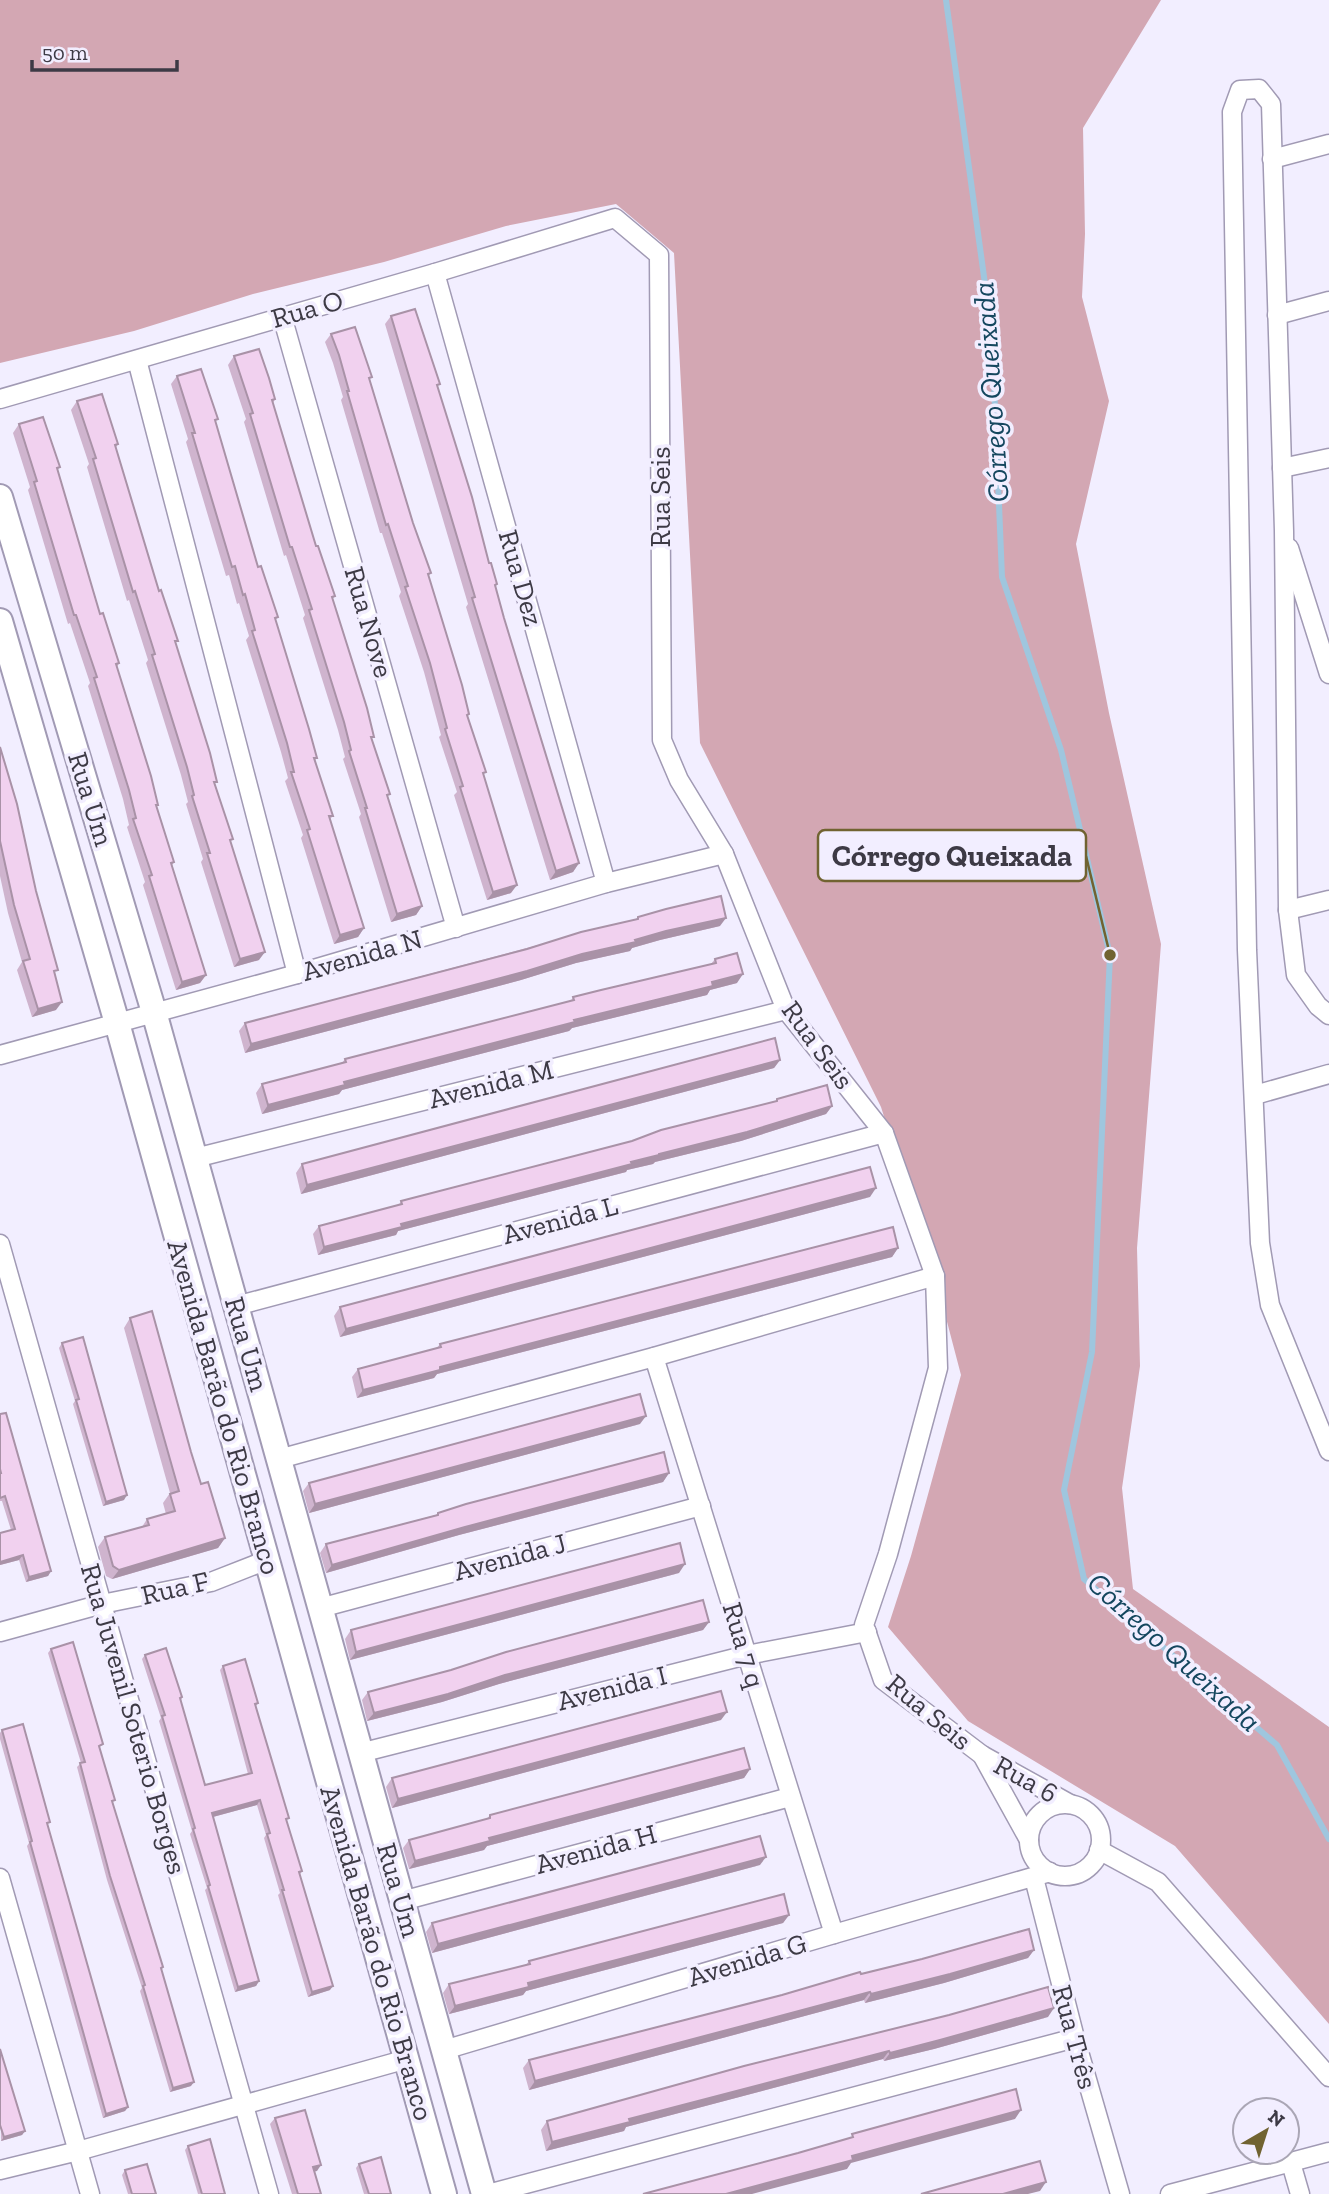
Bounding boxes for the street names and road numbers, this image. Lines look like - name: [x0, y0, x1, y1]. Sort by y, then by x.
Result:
- street label: Rua O: [267, 283, 347, 335]
- street label: Rua Seis: [644, 446, 677, 548]
- street label: Rua Dez: [492, 526, 550, 630]
- street label: Rua Nove: [337, 563, 401, 681]
- street label: Rua Um: [61, 748, 121, 850]
- street label: Avenida N: [298, 922, 426, 988]
- street label: Rua Seis: [775, 994, 861, 1096]
- street label: Avenida M: [425, 1053, 557, 1115]
- street label: Avenida L: [499, 1189, 621, 1251]
- street label: Avenida Barão do Rio Branco: [160, 1236, 288, 1578]
- street label: Rua Um: [218, 1293, 276, 1395]
- street label: Avenida J: [450, 1526, 570, 1588]
- street label: Rua Juvenil Soterio Borges: [74, 1560, 194, 1878]
- street label: Rua F: [138, 1564, 212, 1612]
- street label: Rua 7 q: [715, 1598, 773, 1692]
- street label: Avenida I: [554, 1658, 670, 1718]
- street label: Rua Seis: [880, 1667, 978, 1757]
- street label: Rua 6: [988, 1748, 1064, 1810]
- street label: Avenida Barão do Rio Branco: [313, 1782, 441, 2124]
- street label: Avenida H: [532, 1817, 660, 1881]
- street label: Rua Um: [370, 1839, 428, 1941]
- street label: Avenida G: [684, 1926, 810, 1994]
- street label: Rua Três: [1045, 1981, 1105, 2093]

